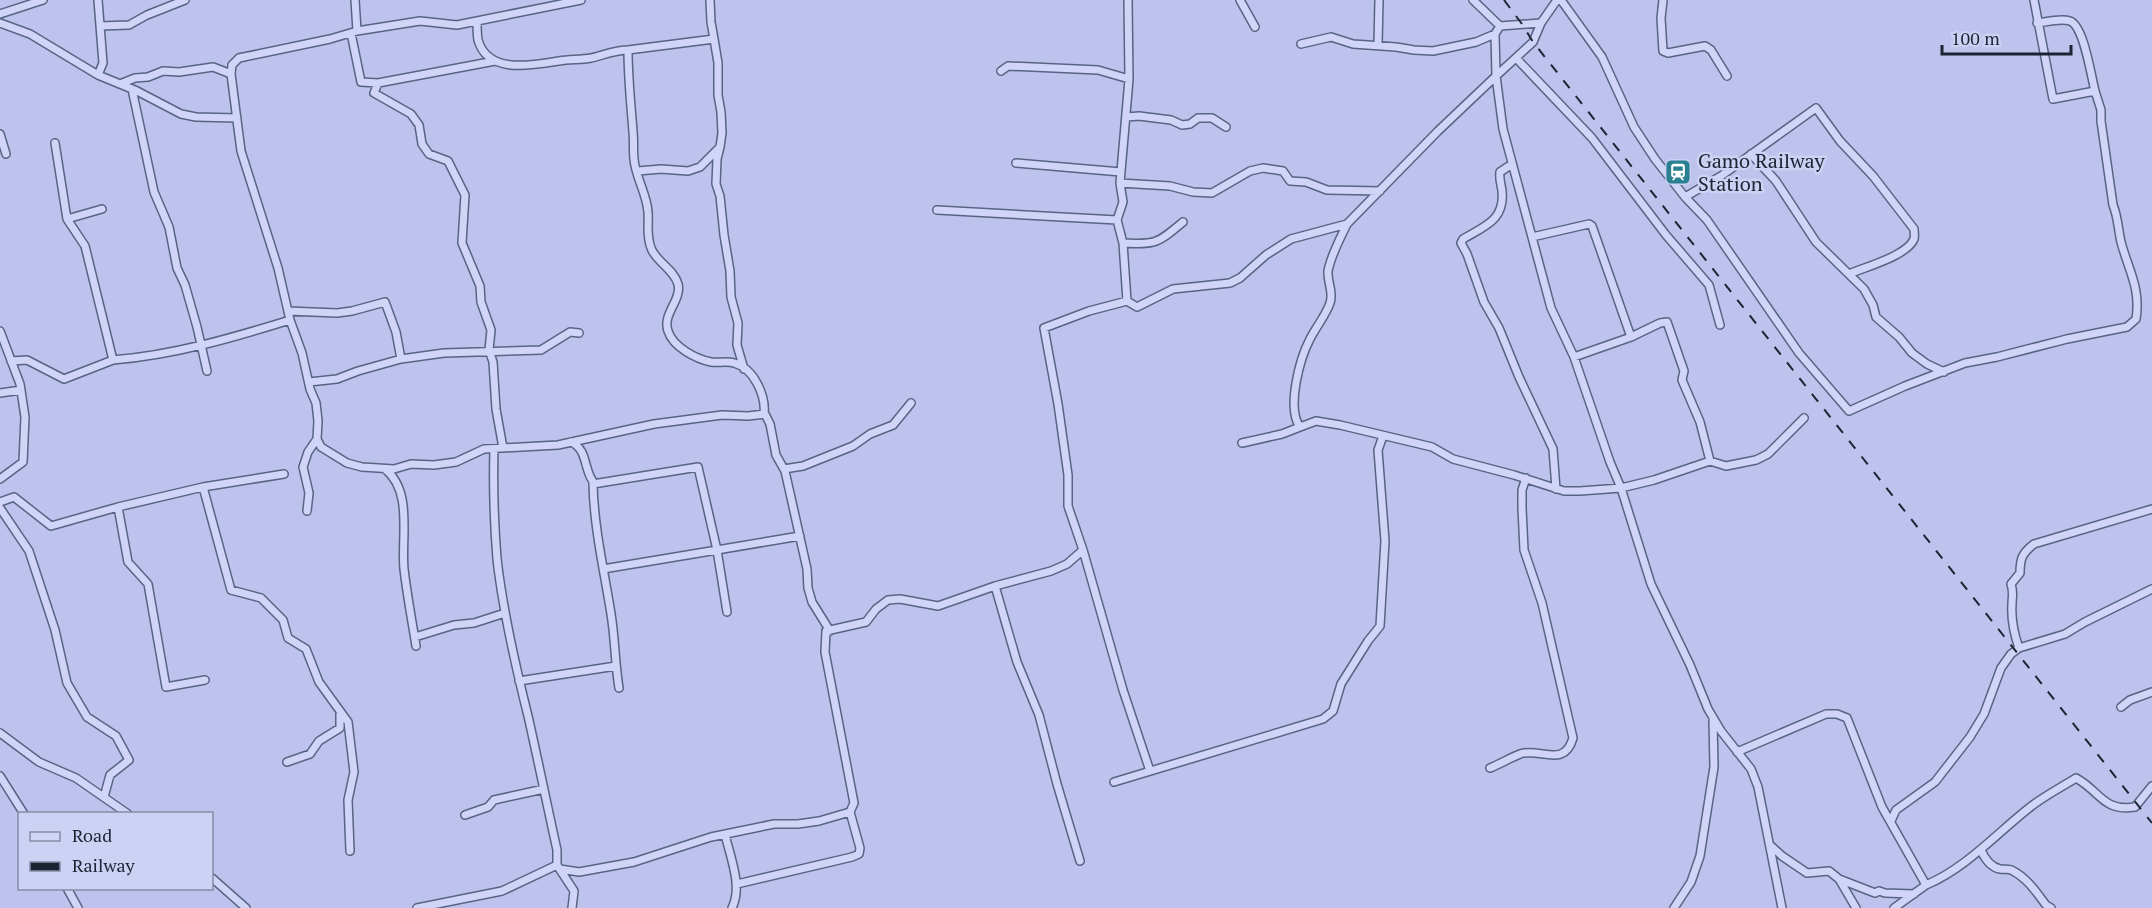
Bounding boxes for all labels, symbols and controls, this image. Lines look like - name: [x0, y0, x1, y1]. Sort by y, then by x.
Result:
- scale bar: [1942, 18, 2071, 56]
- text: 100 m: [1951, 26, 2000, 50]
- place label: Gamo Railway Station: [1698, 147, 1826, 197]
- station icon: Gamo Railway Station: [1663, 157, 1693, 187]
- legend: [18, 812, 213, 890]
- text: Road: [72, 823, 112, 847]
- text: Railway: [72, 853, 136, 877]

